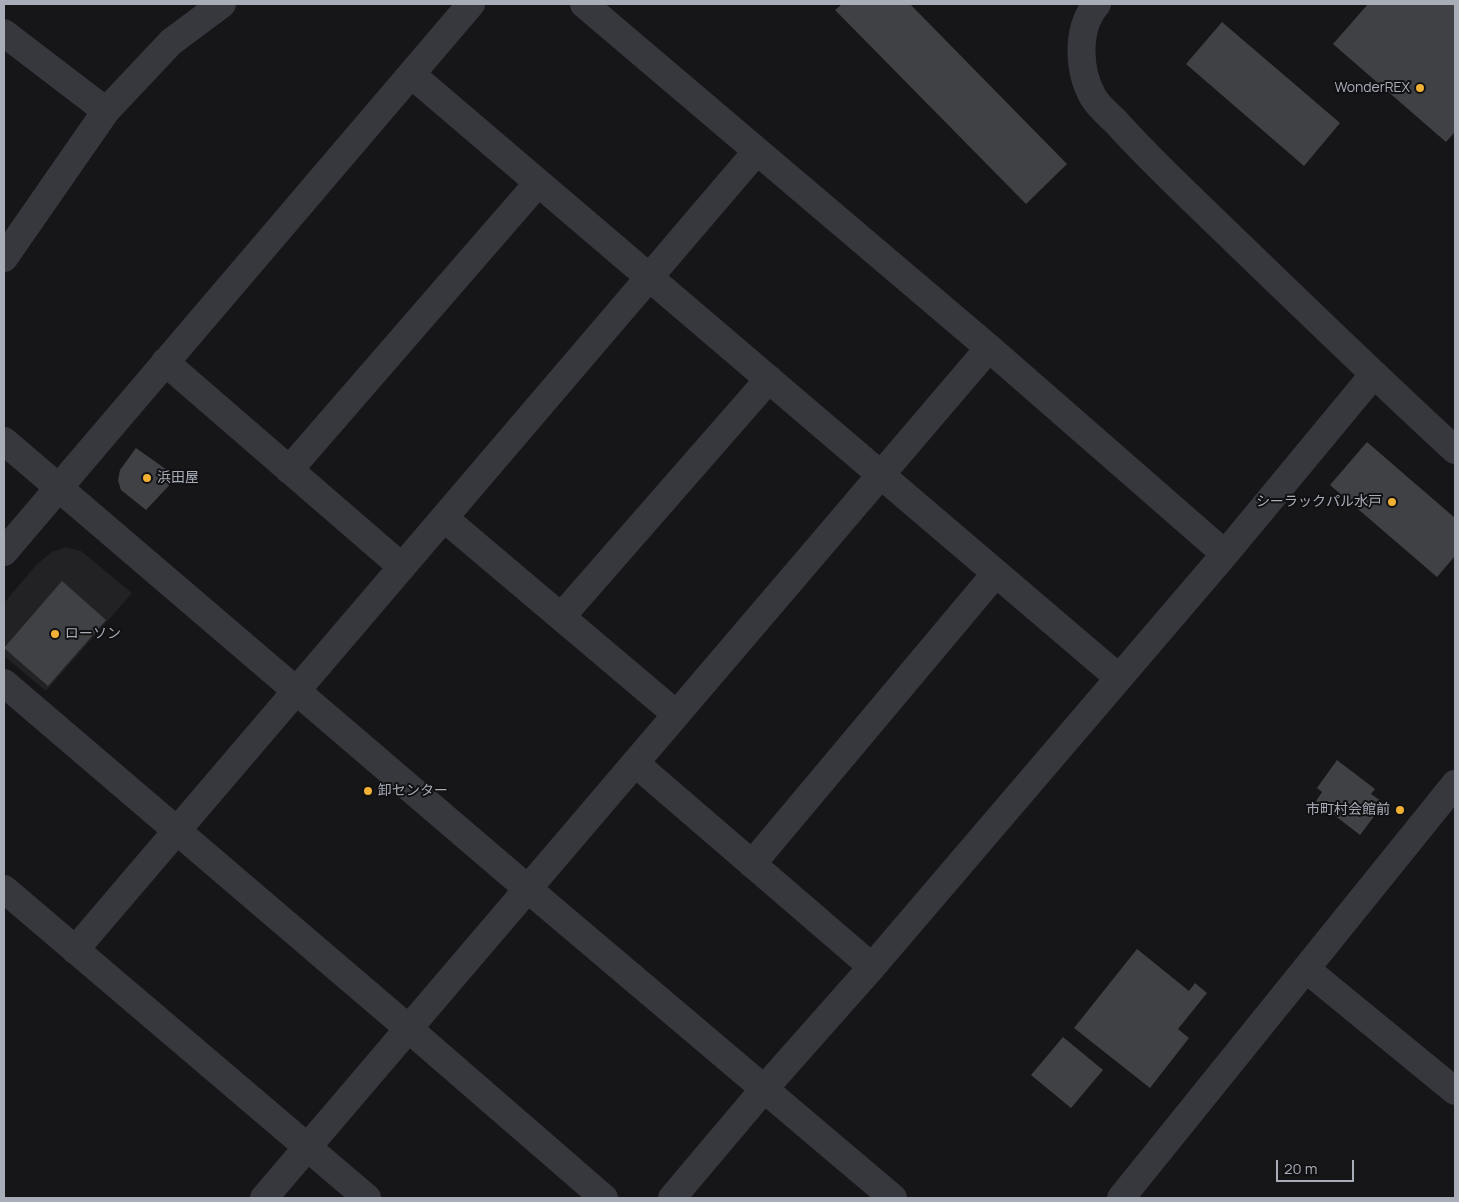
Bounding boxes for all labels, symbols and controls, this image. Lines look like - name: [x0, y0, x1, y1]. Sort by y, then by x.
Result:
- place label: WonderREX: [1334, 80, 1410, 96]
- marker: WonderREX: [1414, 82, 1426, 94]
- place label: 浜田屋: [157, 470, 199, 486]
- marker: 浜田屋: [141, 472, 153, 484]
- place label: シーラックパル水戸: [1256, 494, 1382, 510]
- marker: シーラックパル水戸: [1386, 496, 1398, 508]
- place label: ローソン: [65, 626, 121, 642]
- marker: ローソン: [49, 628, 61, 640]
- place label: 卸センター: [378, 783, 448, 799]
- marker: 卸センター: [362, 785, 374, 797]
- place label: 市町村会館前: [1306, 802, 1390, 818]
- marker: 市町村会館前: [1394, 804, 1406, 816]
- scale bar: [1279, 1150, 1356, 1182]
- text: 20 m: [1284, 1158, 1317, 1179]

